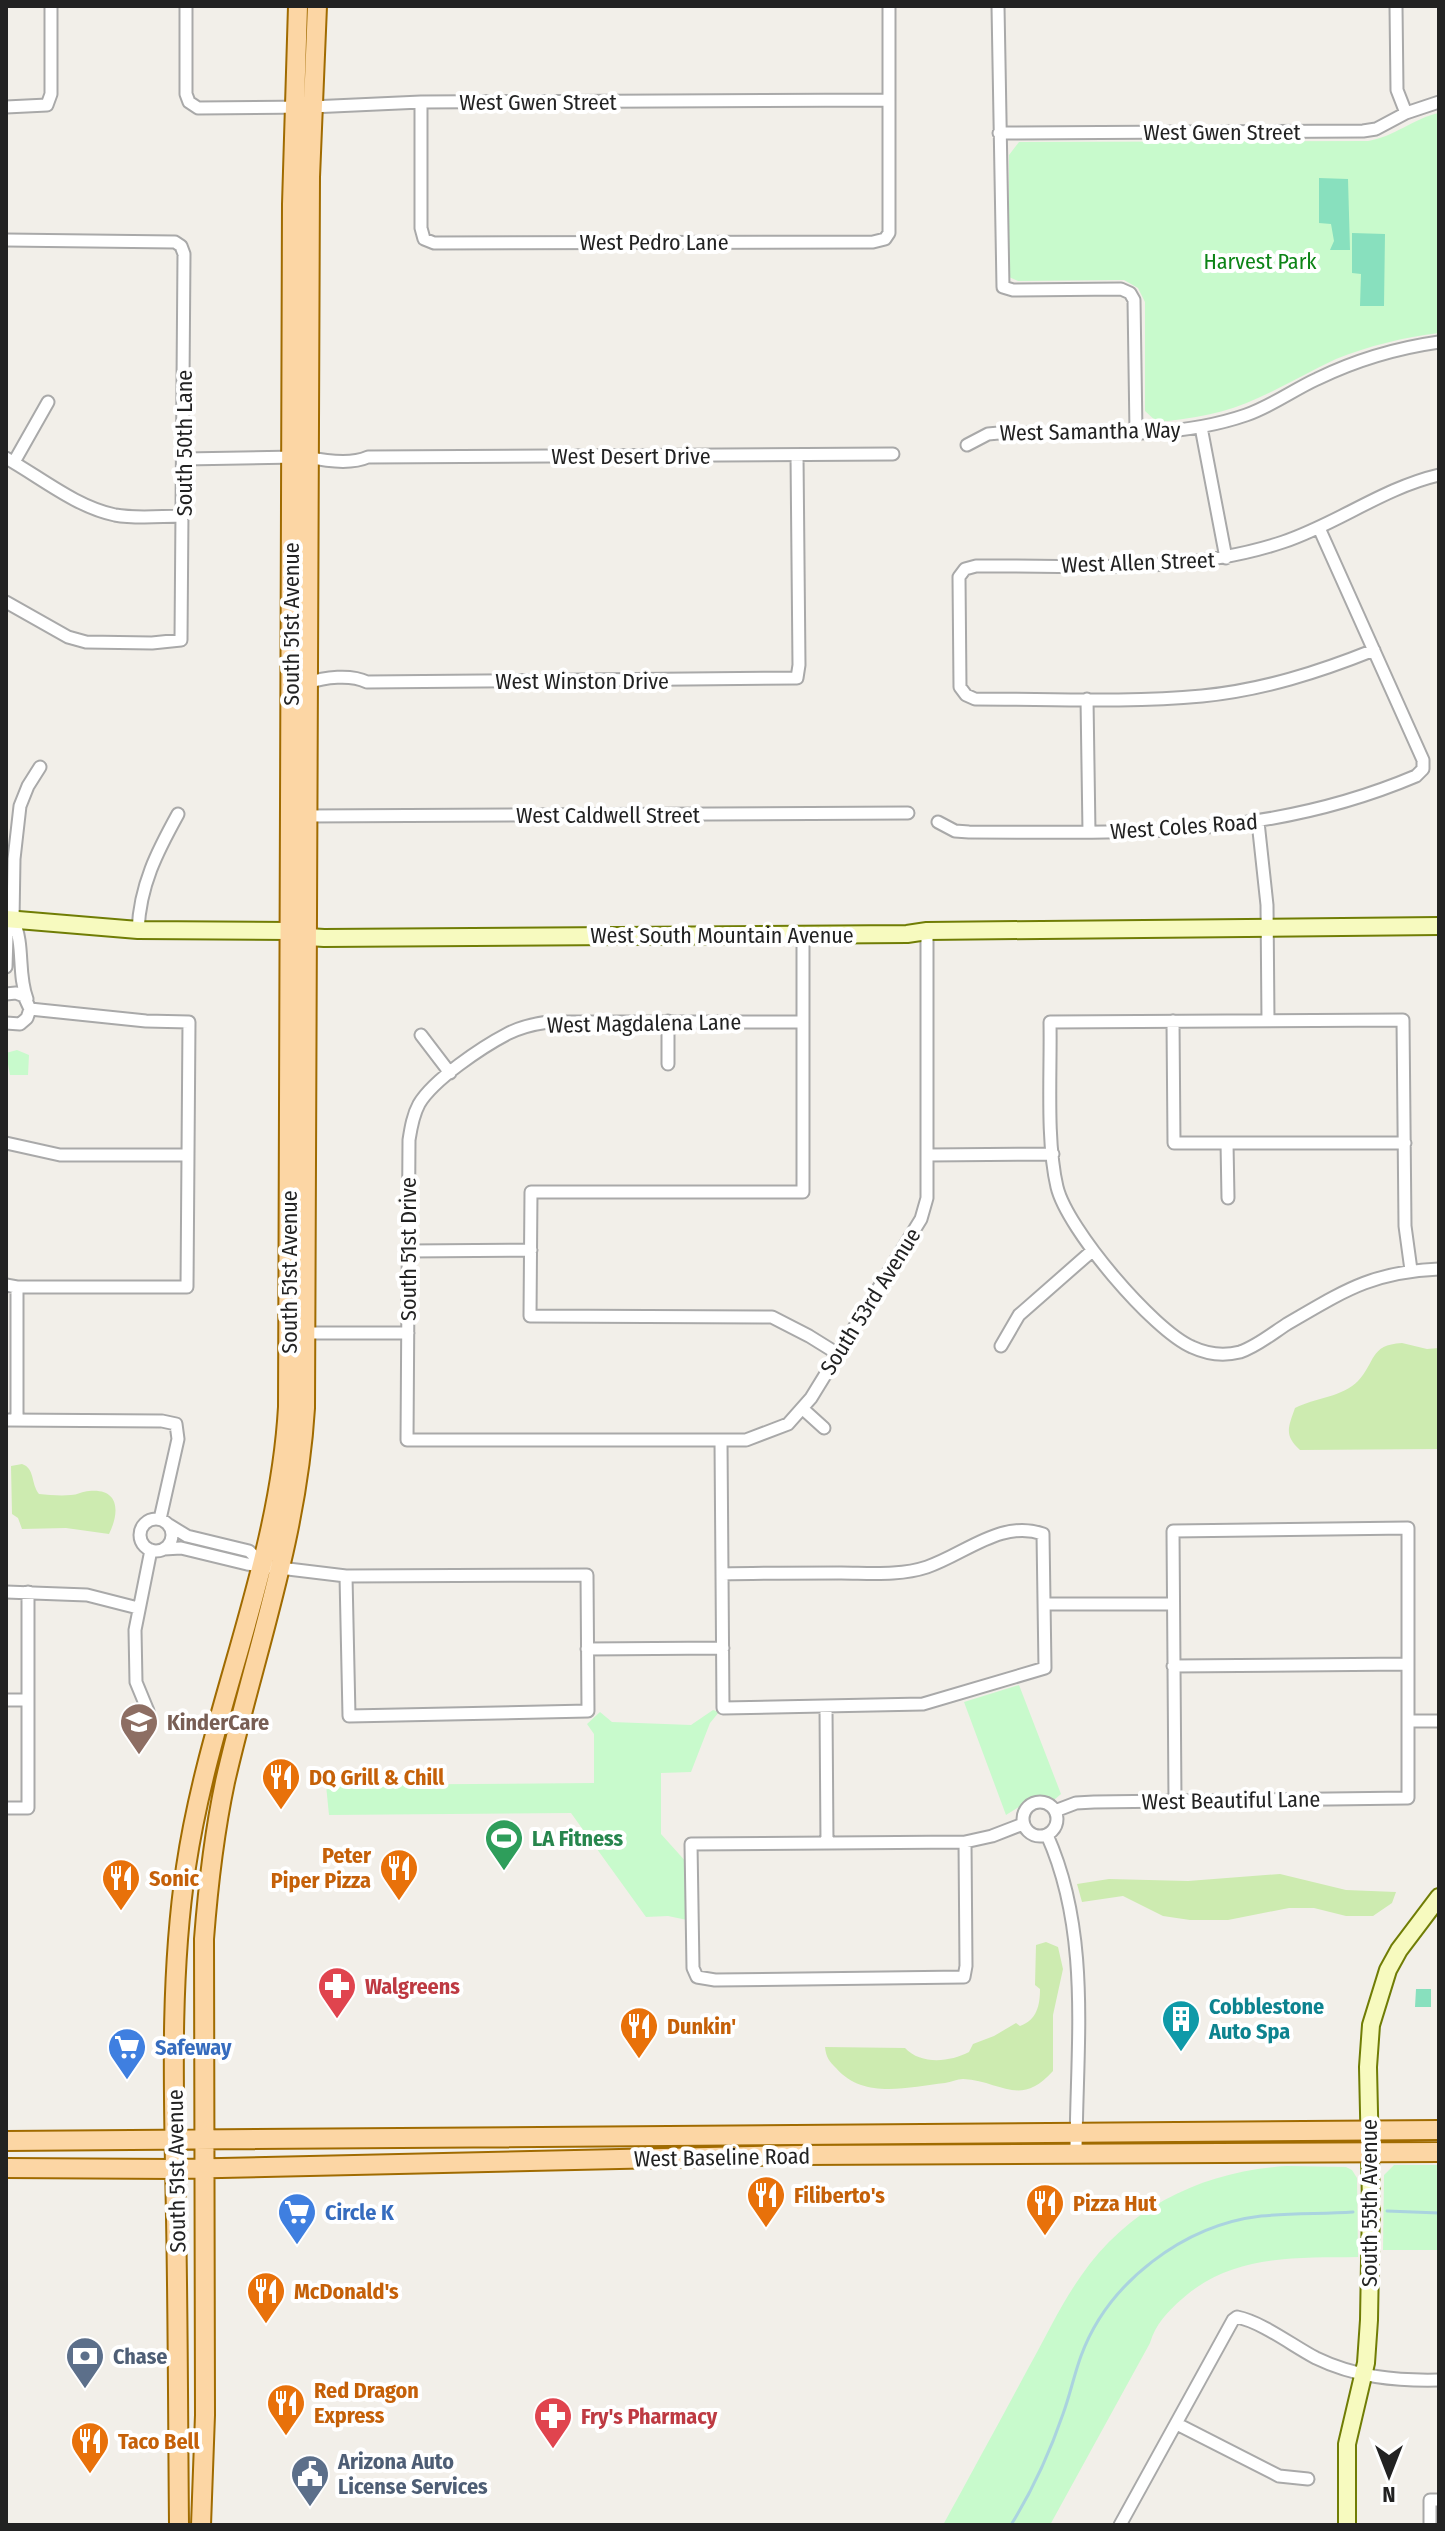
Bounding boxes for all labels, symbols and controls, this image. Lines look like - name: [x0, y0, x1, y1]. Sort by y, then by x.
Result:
- street label: West Gwen Street: [459, 89, 618, 116]
- street label: West Gwen Street: [1143, 119, 1302, 146]
- street label: West Pedro Lane: [579, 229, 729, 256]
- park label: Harvest Park: [1203, 248, 1317, 275]
- street label: South 50th Lane: [171, 370, 198, 516]
- street label: West Samantha Way: [999, 416, 1181, 447]
- street label: West Desert Drive: [551, 443, 711, 470]
- street label: South 51st Avenue: [278, 542, 305, 706]
- street label: West Allen Street: [1061, 546, 1216, 579]
- street label: West Winston Drive: [495, 668, 669, 695]
- street label: West Caldwell Street: [516, 802, 701, 829]
- street label: West Coles Road: [1109, 808, 1259, 845]
- street label: West South Mountain Avenue: [590, 922, 854, 949]
- street label: West Magdalena Lane: [547, 1008, 741, 1039]
- street label: South 51st Drive: [395, 1177, 422, 1321]
- street label: South 51st Avenue: [276, 1190, 303, 1354]
- street label: South 53rd Avenue: [814, 1223, 926, 1380]
- school or university icon: KinderCare: [118, 1701, 160, 1756]
- place label: KinderCare: [167, 1709, 269, 1736]
- restaurant icon: DQ Grill & Chill: [260, 1756, 302, 1811]
- place label: DQ Grill & Chill: [309, 1764, 445, 1791]
- street label: West Beautiful Lane: [1141, 1785, 1321, 1816]
- sports icon: LA Fitness: [483, 1817, 525, 1872]
- place label: LA Fitness: [532, 1825, 624, 1852]
- place label: Peter Piper Pizza: [271, 1842, 372, 1894]
- restaurant icon: Peter Piper Pizza: [378, 1847, 420, 1902]
- restaurant icon: Sonic: [100, 1857, 142, 1912]
- place label: Sonic: [149, 1865, 199, 1892]
- pharmacy icon: Walgreens: [316, 1965, 358, 2020]
- place label: Walgreens: [365, 1973, 460, 2000]
- place label: Cobblestone Auto Spa: [1208, 1993, 1324, 2045]
- building icon: Cobblestone Auto Spa: [1160, 1998, 1202, 2053]
- restaurant icon: Dunkin': [618, 2005, 660, 2060]
- place label: Dunkin': [667, 2013, 736, 2040]
- supermarket icon: Safeway: [106, 2026, 148, 2081]
- place label: Safeway: [155, 2034, 232, 2061]
- street label: South 51st Avenue: [162, 2089, 191, 2253]
- street label: South 55th Avenue: [1356, 2119, 1383, 2287]
- street label: West Baseline Road: [634, 2142, 810, 2173]
- restaurant icon: Filiberto's: [745, 2174, 787, 2229]
- place label: Filiberto's: [794, 2182, 885, 2209]
- restaurant icon: Pizza Hut: [1024, 2182, 1066, 2237]
- place label: Pizza Hut: [1073, 2190, 1157, 2217]
- supermarket icon: Circle K: [276, 2191, 318, 2246]
- place label: Circle K: [325, 2199, 395, 2226]
- restaurant icon: McDonald's: [245, 2270, 287, 2325]
- place label: McDonald's: [294, 2278, 399, 2305]
- bank icon: Chase: [64, 2335, 106, 2390]
- place label: Chase: [113, 2343, 167, 2370]
- place label: Red Dragon Express: [314, 2377, 419, 2429]
- restaurant icon: Red Dragon Express: [265, 2382, 307, 2437]
- pharmacy icon: Fry's Pharmacy: [532, 2395, 574, 2450]
- place label: Fry's Pharmacy: [581, 2403, 718, 2430]
- restaurant icon: Taco Bell: [69, 2420, 111, 2475]
- place label: Taco Bell: [118, 2428, 201, 2455]
- north arrow: [1349, 2435, 1429, 2515]
- place label: Arizona Auto License Services: [337, 2448, 488, 2500]
- public building icon: Arizona Auto License Services: [289, 2453, 331, 2508]
- text: N: [1382, 2481, 1396, 2508]

